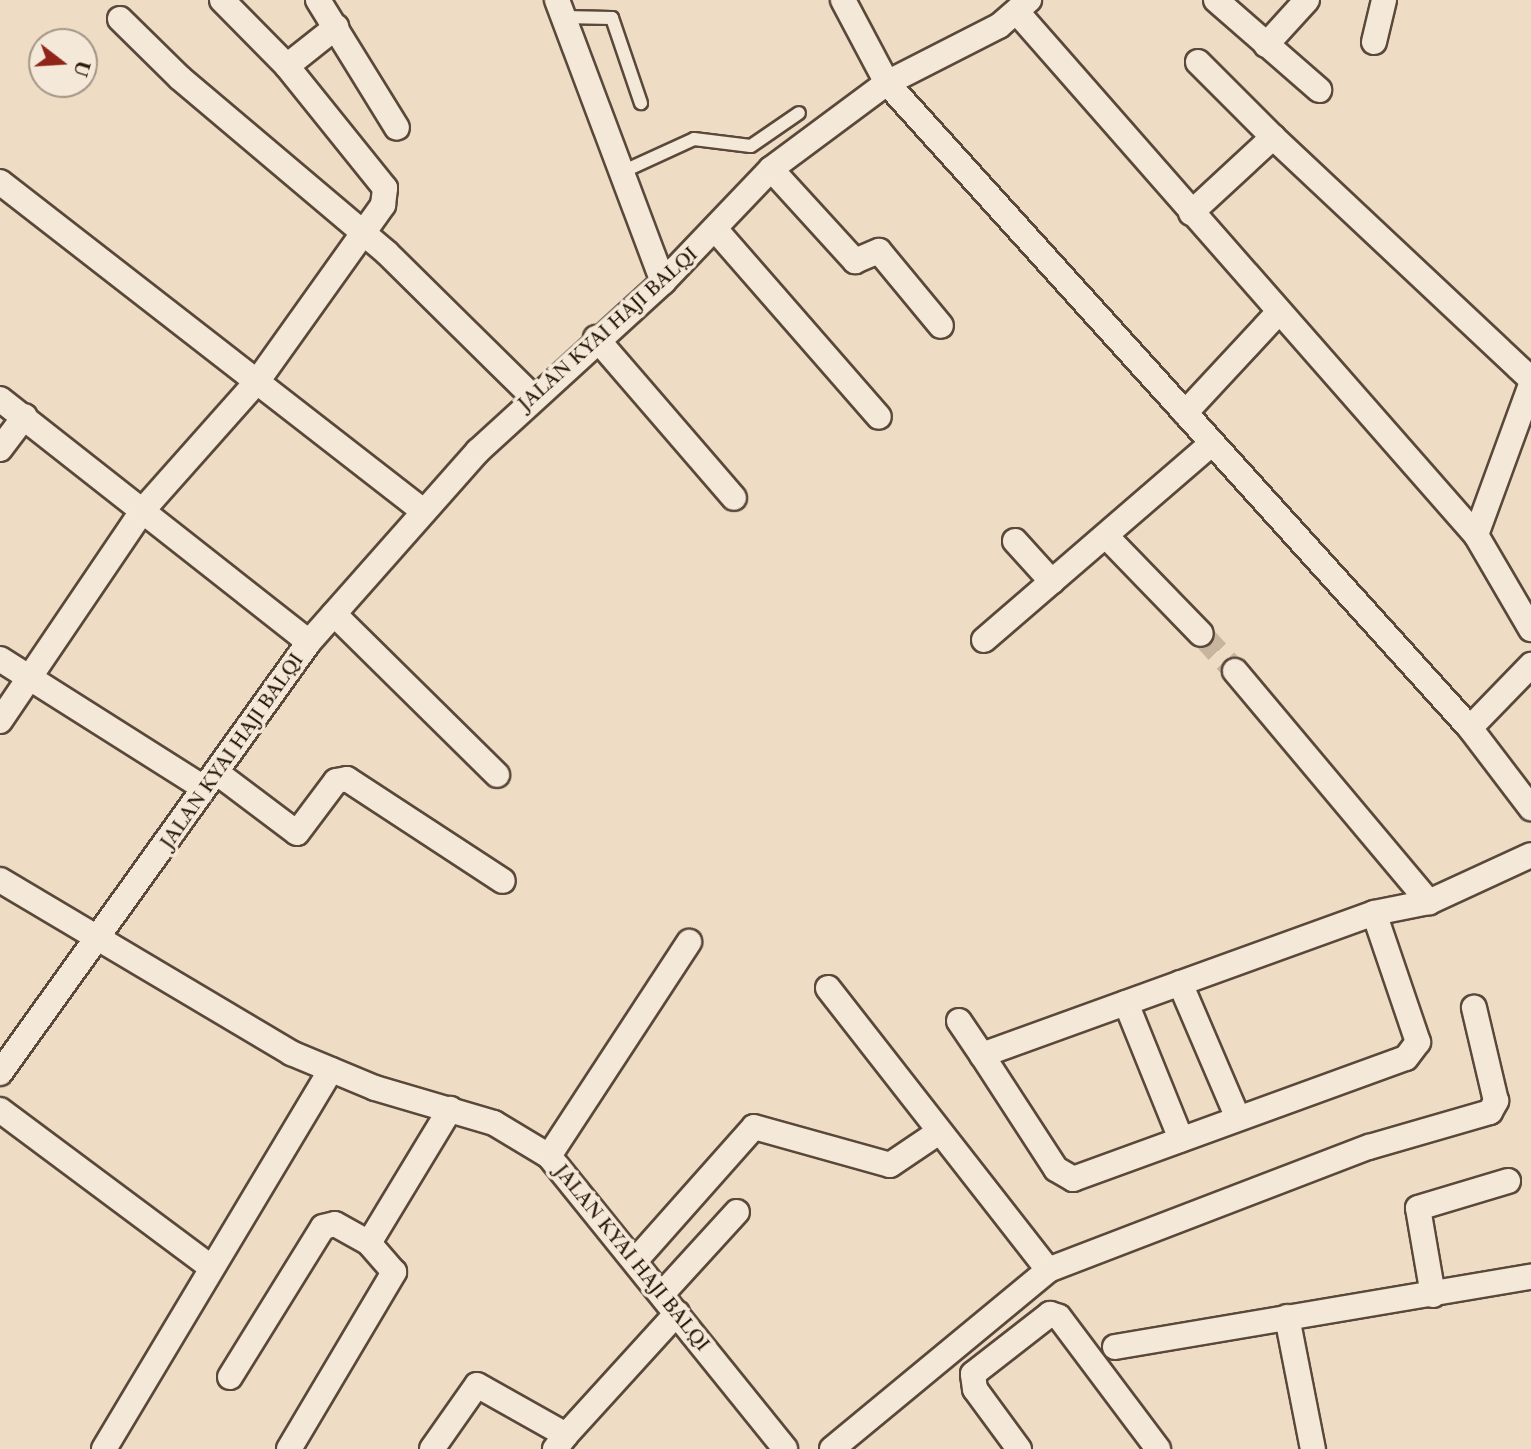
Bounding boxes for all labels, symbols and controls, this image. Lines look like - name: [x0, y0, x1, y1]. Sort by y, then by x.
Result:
- north arrow: [28, 28, 98, 98]
- text: U: [68, 58, 95, 79]
- street label: JALAN KYAI HAJI BALQI: [514, 243, 702, 415]
- street label: JALAN KYAI HAJI BALQI: [156, 649, 308, 853]
- street label: JALAN KYAI HAJI BALQI: [550, 1160, 714, 1356]

